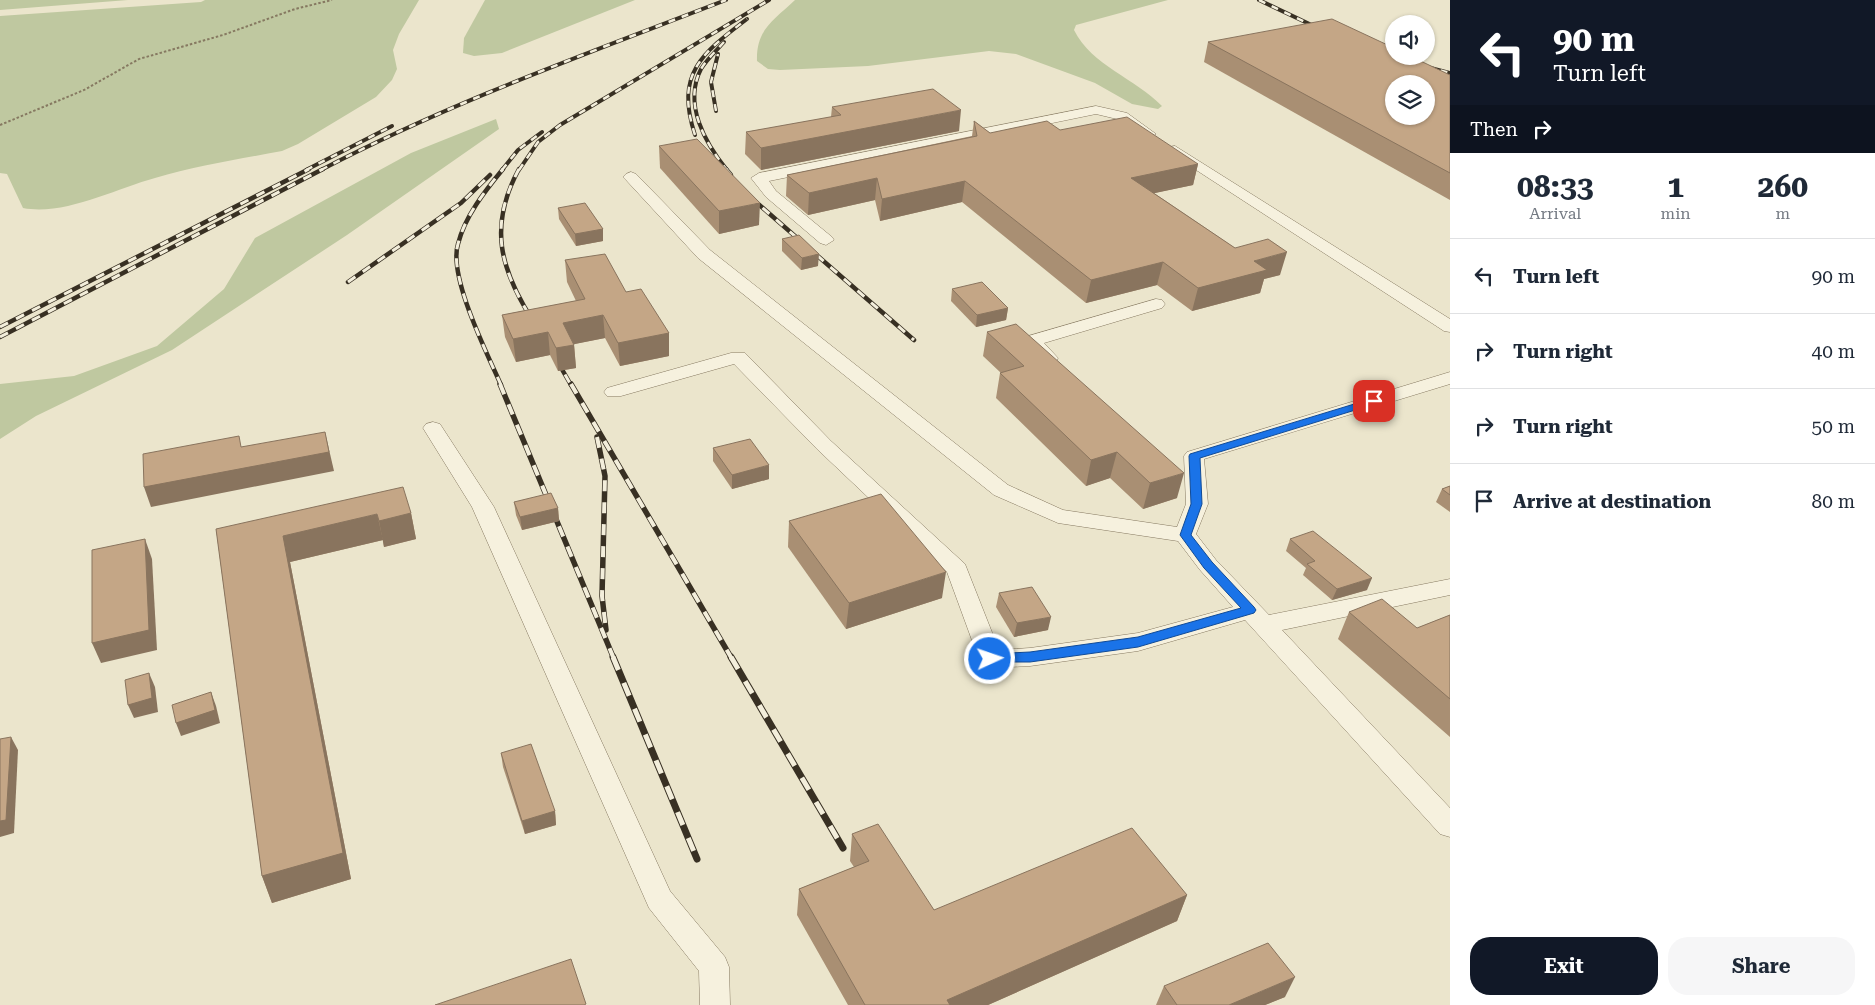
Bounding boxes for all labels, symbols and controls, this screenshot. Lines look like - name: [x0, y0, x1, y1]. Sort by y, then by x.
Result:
- map controls: [1385, 15, 1435, 125]
- button: sound: [1385, 15, 1435, 65]
- text: 90 m: [1553, 19, 1635, 60]
- icon: left: [1470, 20, 1535, 85]
- text: Turn left: [1553, 61, 1646, 86]
- button: layers: [1385, 75, 1435, 125]
- icon: right: [1528, 115, 1556, 143]
- text: Then: [1470, 118, 1518, 141]
- text: 08:33: [1517, 169, 1594, 204]
- text: 1: [1667, 169, 1684, 204]
- text: 260: [1758, 169, 1808, 204]
- text: Arrival: [1529, 204, 1581, 223]
- text: min: [1661, 204, 1691, 223]
- text: m: [1775, 204, 1790, 223]
- icon: left: [1470, 262, 1498, 290]
- text: Turn left: [1513, 265, 1599, 288]
- text: 90 m: [1812, 265, 1855, 288]
- icon: right: [1470, 337, 1498, 365]
- text: Turn right: [1513, 340, 1613, 363]
- text: 40 m: [1812, 340, 1855, 363]
- pin: [1353, 380, 1395, 422]
- icon: arrive: [1360, 387, 1388, 415]
- icon: right: [1470, 412, 1498, 440]
- text: Turn right: [1513, 415, 1613, 438]
- text: 50 m: [1812, 415, 1855, 438]
- icon: arrive: [1470, 487, 1498, 515]
- text: Arrive at destination: [1513, 490, 1711, 513]
- text: 80 m: [1812, 490, 1855, 513]
- position arrow: [963, 632, 1015, 684]
- button: Exit: [1470, 937, 1658, 995]
- button: Share: [1668, 937, 1855, 995]

